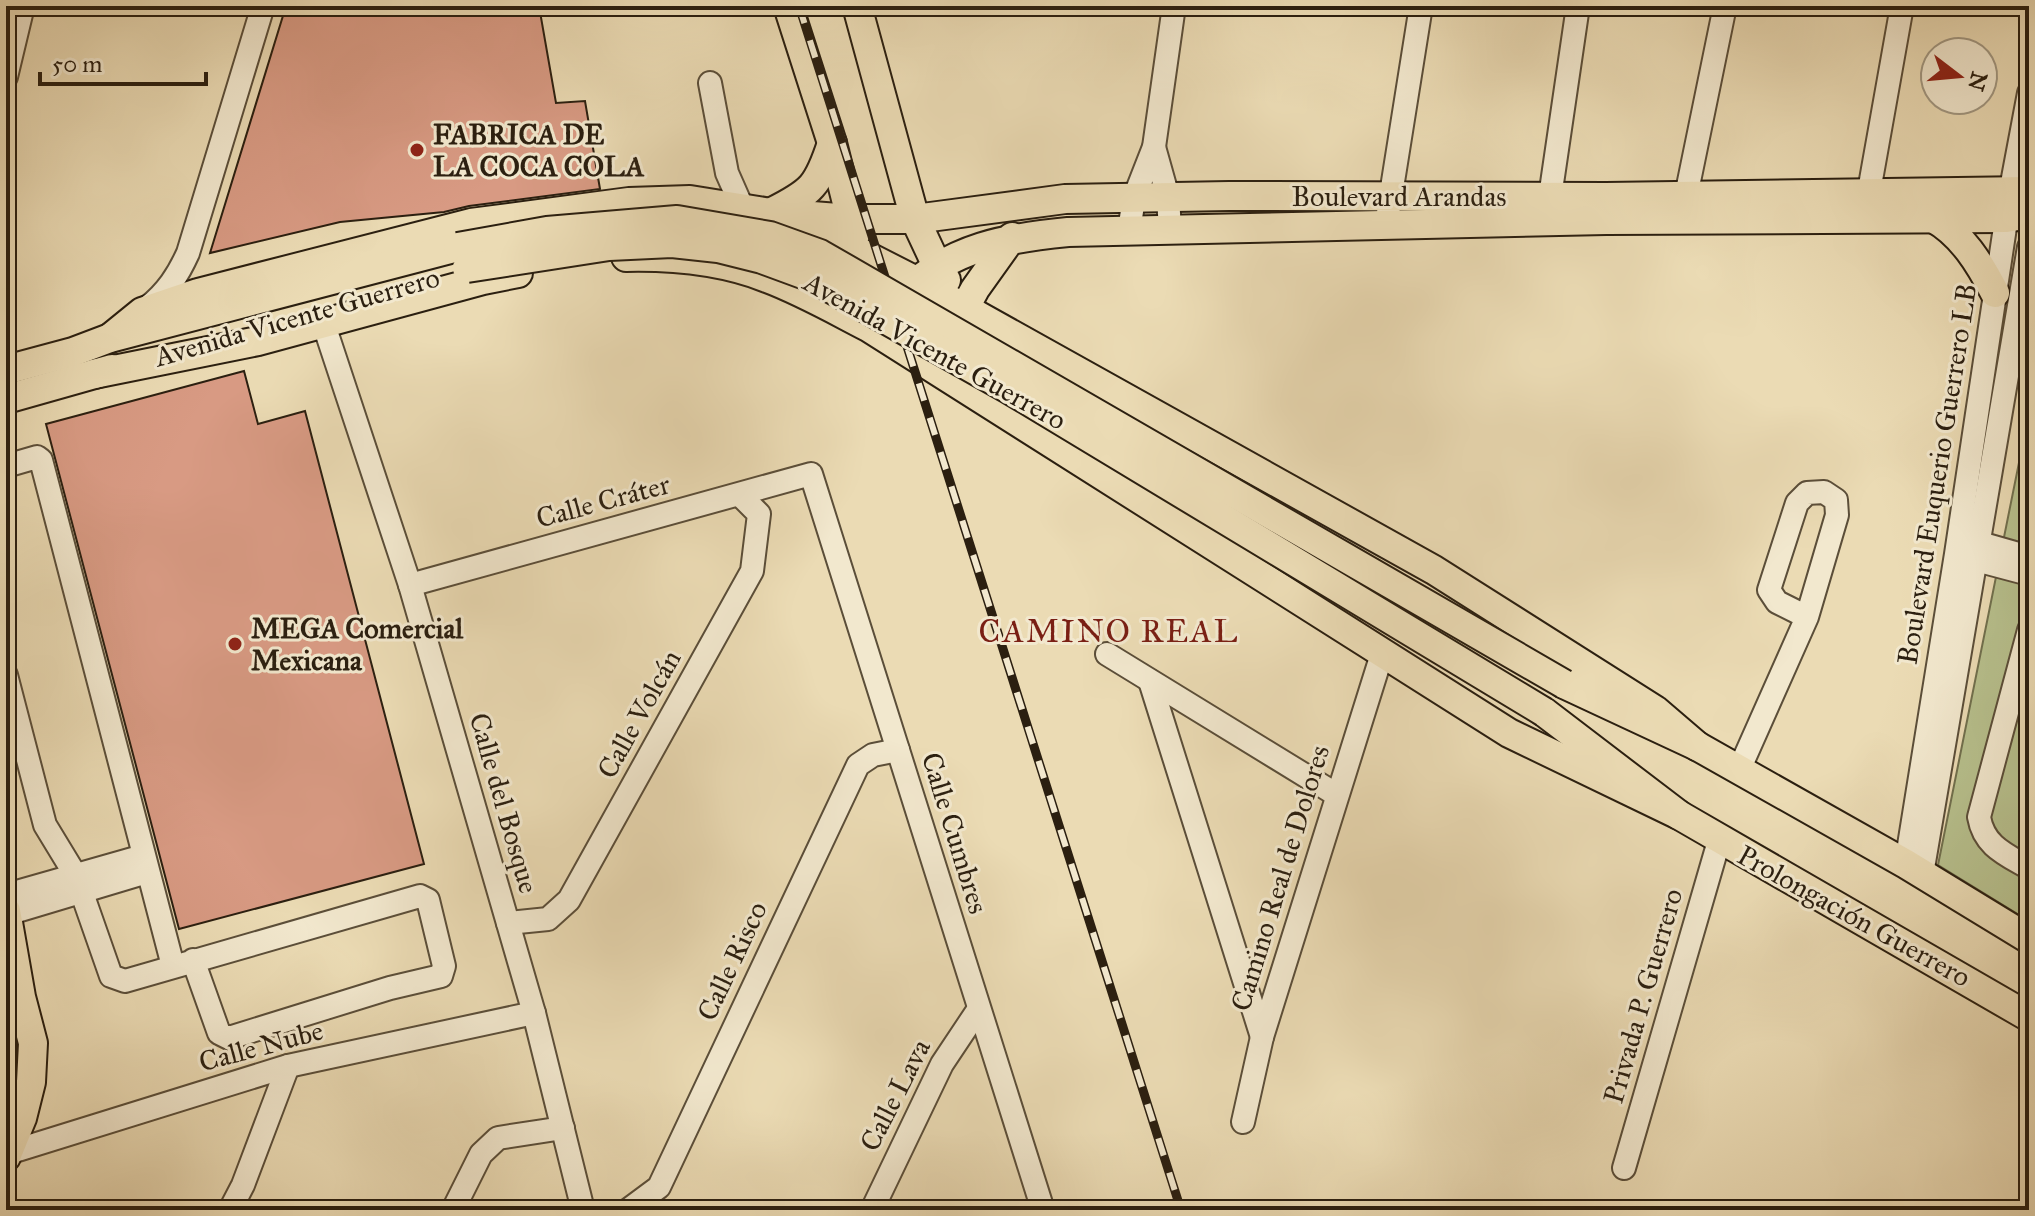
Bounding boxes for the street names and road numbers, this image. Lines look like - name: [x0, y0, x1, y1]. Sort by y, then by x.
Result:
- street label: Boulevard Arandas: [1292, 179, 1506, 214]
- street label: Avenida Vicente Guerrero: [150, 260, 443, 375]
- street label: Avenida Vicente Guerrero: [797, 264, 1072, 438]
- street label: Boulevard Euquerio Guerrero LB: [1890, 281, 1984, 667]
- street label: Calle Cráter: [532, 466, 674, 536]
- street label: Calle Volcán: [589, 644, 689, 784]
- street label: Calle del Bosque: [462, 709, 546, 897]
- street label: Camino Real de Dolores: [1223, 741, 1337, 1015]
- street label: Calle Cumbres: [914, 748, 996, 918]
- street label: Prolongación Guerrero: [1731, 837, 1977, 995]
- street label: Privada P. Guerrero: [1596, 885, 1690, 1107]
- street label: Calle Risco: [689, 896, 775, 1026]
- street label: Calle Nube: [195, 1013, 327, 1079]
- street label: Calle Lava: [852, 1033, 938, 1157]

